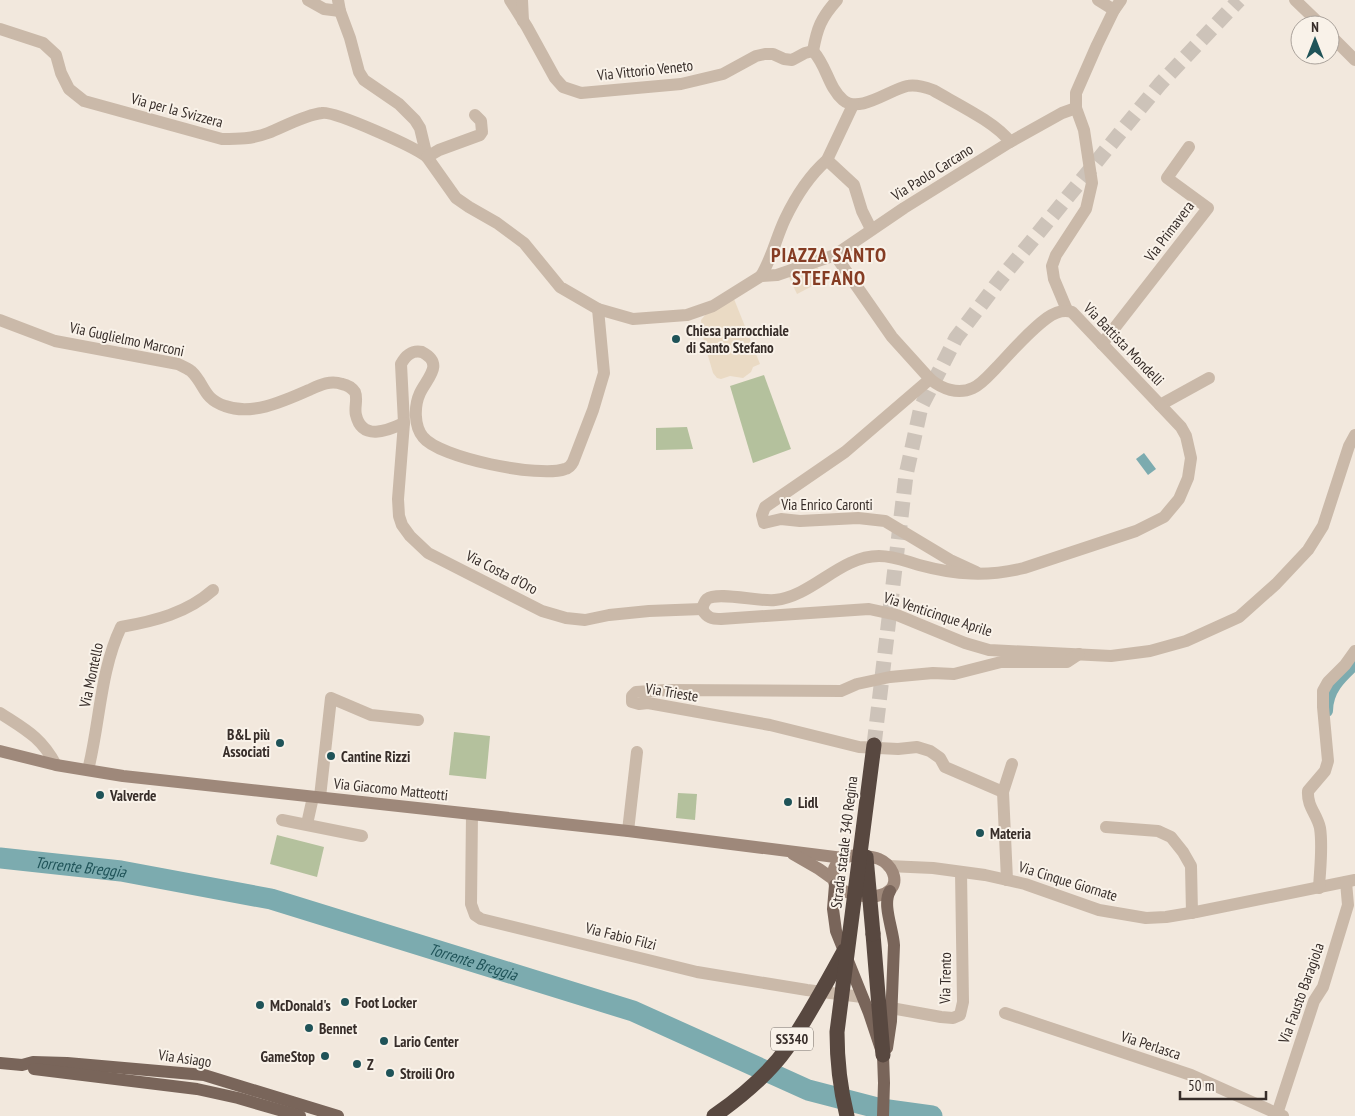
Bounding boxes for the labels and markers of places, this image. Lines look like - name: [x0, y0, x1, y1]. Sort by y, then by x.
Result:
- place label: Chiesa parrocchiale di Santo Stefano: [686, 321, 789, 357]
- marker: Chiesa parrocchiale di Santo Stefano: [670, 333, 682, 345]
- place label: B&L più Associati: [222, 725, 270, 761]
- marker: B&L più Associati: [274, 737, 286, 749]
- place label: Cantine Rizzi: [341, 747, 410, 766]
- marker: Cantine Rizzi: [325, 750, 337, 762]
- place label: Valverde: [109, 786, 156, 805]
- marker: Valverde: [94, 789, 106, 801]
- place label: Lidl: [798, 793, 818, 812]
- marker: Lidl: [782, 796, 794, 808]
- place label: Materia: [990, 824, 1031, 843]
- marker: Materia: [974, 827, 986, 839]
- place label: Foot Locker: [355, 993, 417, 1012]
- place label: McDonald's: [270, 996, 331, 1015]
- marker: Foot Locker: [339, 996, 351, 1008]
- marker: McDonald's: [254, 999, 266, 1011]
- place label: Bennet: [319, 1019, 358, 1038]
- marker: Bennet: [303, 1022, 315, 1034]
- place label: Lario Center: [394, 1032, 459, 1051]
- marker: Lario Center: [378, 1035, 390, 1047]
- place label: GameStop: [261, 1047, 315, 1066]
- marker: GameStop: [319, 1050, 331, 1062]
- place label: Z: [367, 1055, 374, 1074]
- marker: Z: [351, 1058, 363, 1070]
- place label: Stroili Oro: [400, 1064, 455, 1083]
- marker: Stroili Oro: [384, 1067, 396, 1079]

